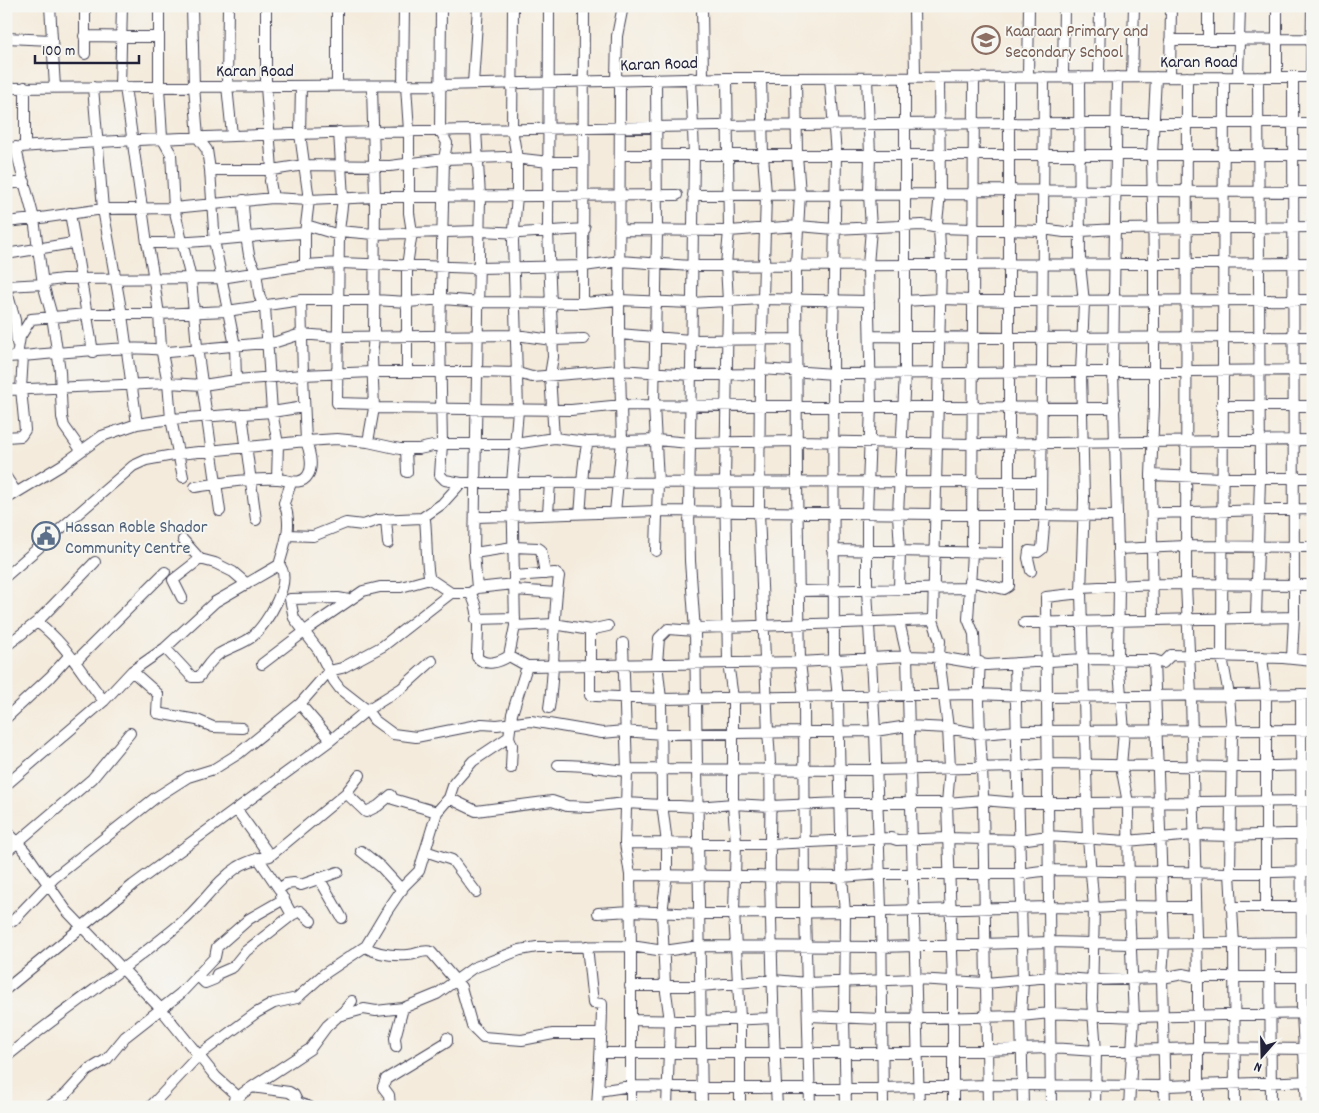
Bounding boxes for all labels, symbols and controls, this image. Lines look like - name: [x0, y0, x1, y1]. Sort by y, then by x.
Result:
- place label: Kaaraan Primary and Secondary School: [1005, 20, 1148, 66]
- school or university icon: Kaaraan Primary and Secondary School: [971, 25, 1001, 55]
- scale bar: [35, 32, 139, 64]
- text: 100 m: [42, 41, 75, 63]
- street label: Karan Road: [1160, 51, 1238, 76]
- street label: Karan Road: [620, 52, 698, 79]
- street label: Karan Road: [216, 60, 294, 85]
- place label: Hassan Roble Shador Community Centre: [65, 516, 208, 562]
- public building icon: Hassan Roble Shador Community Centre: [31, 521, 61, 551]
- north arrow: [1236, 1030, 1286, 1080]
- text: N: [1251, 1056, 1265, 1077]

